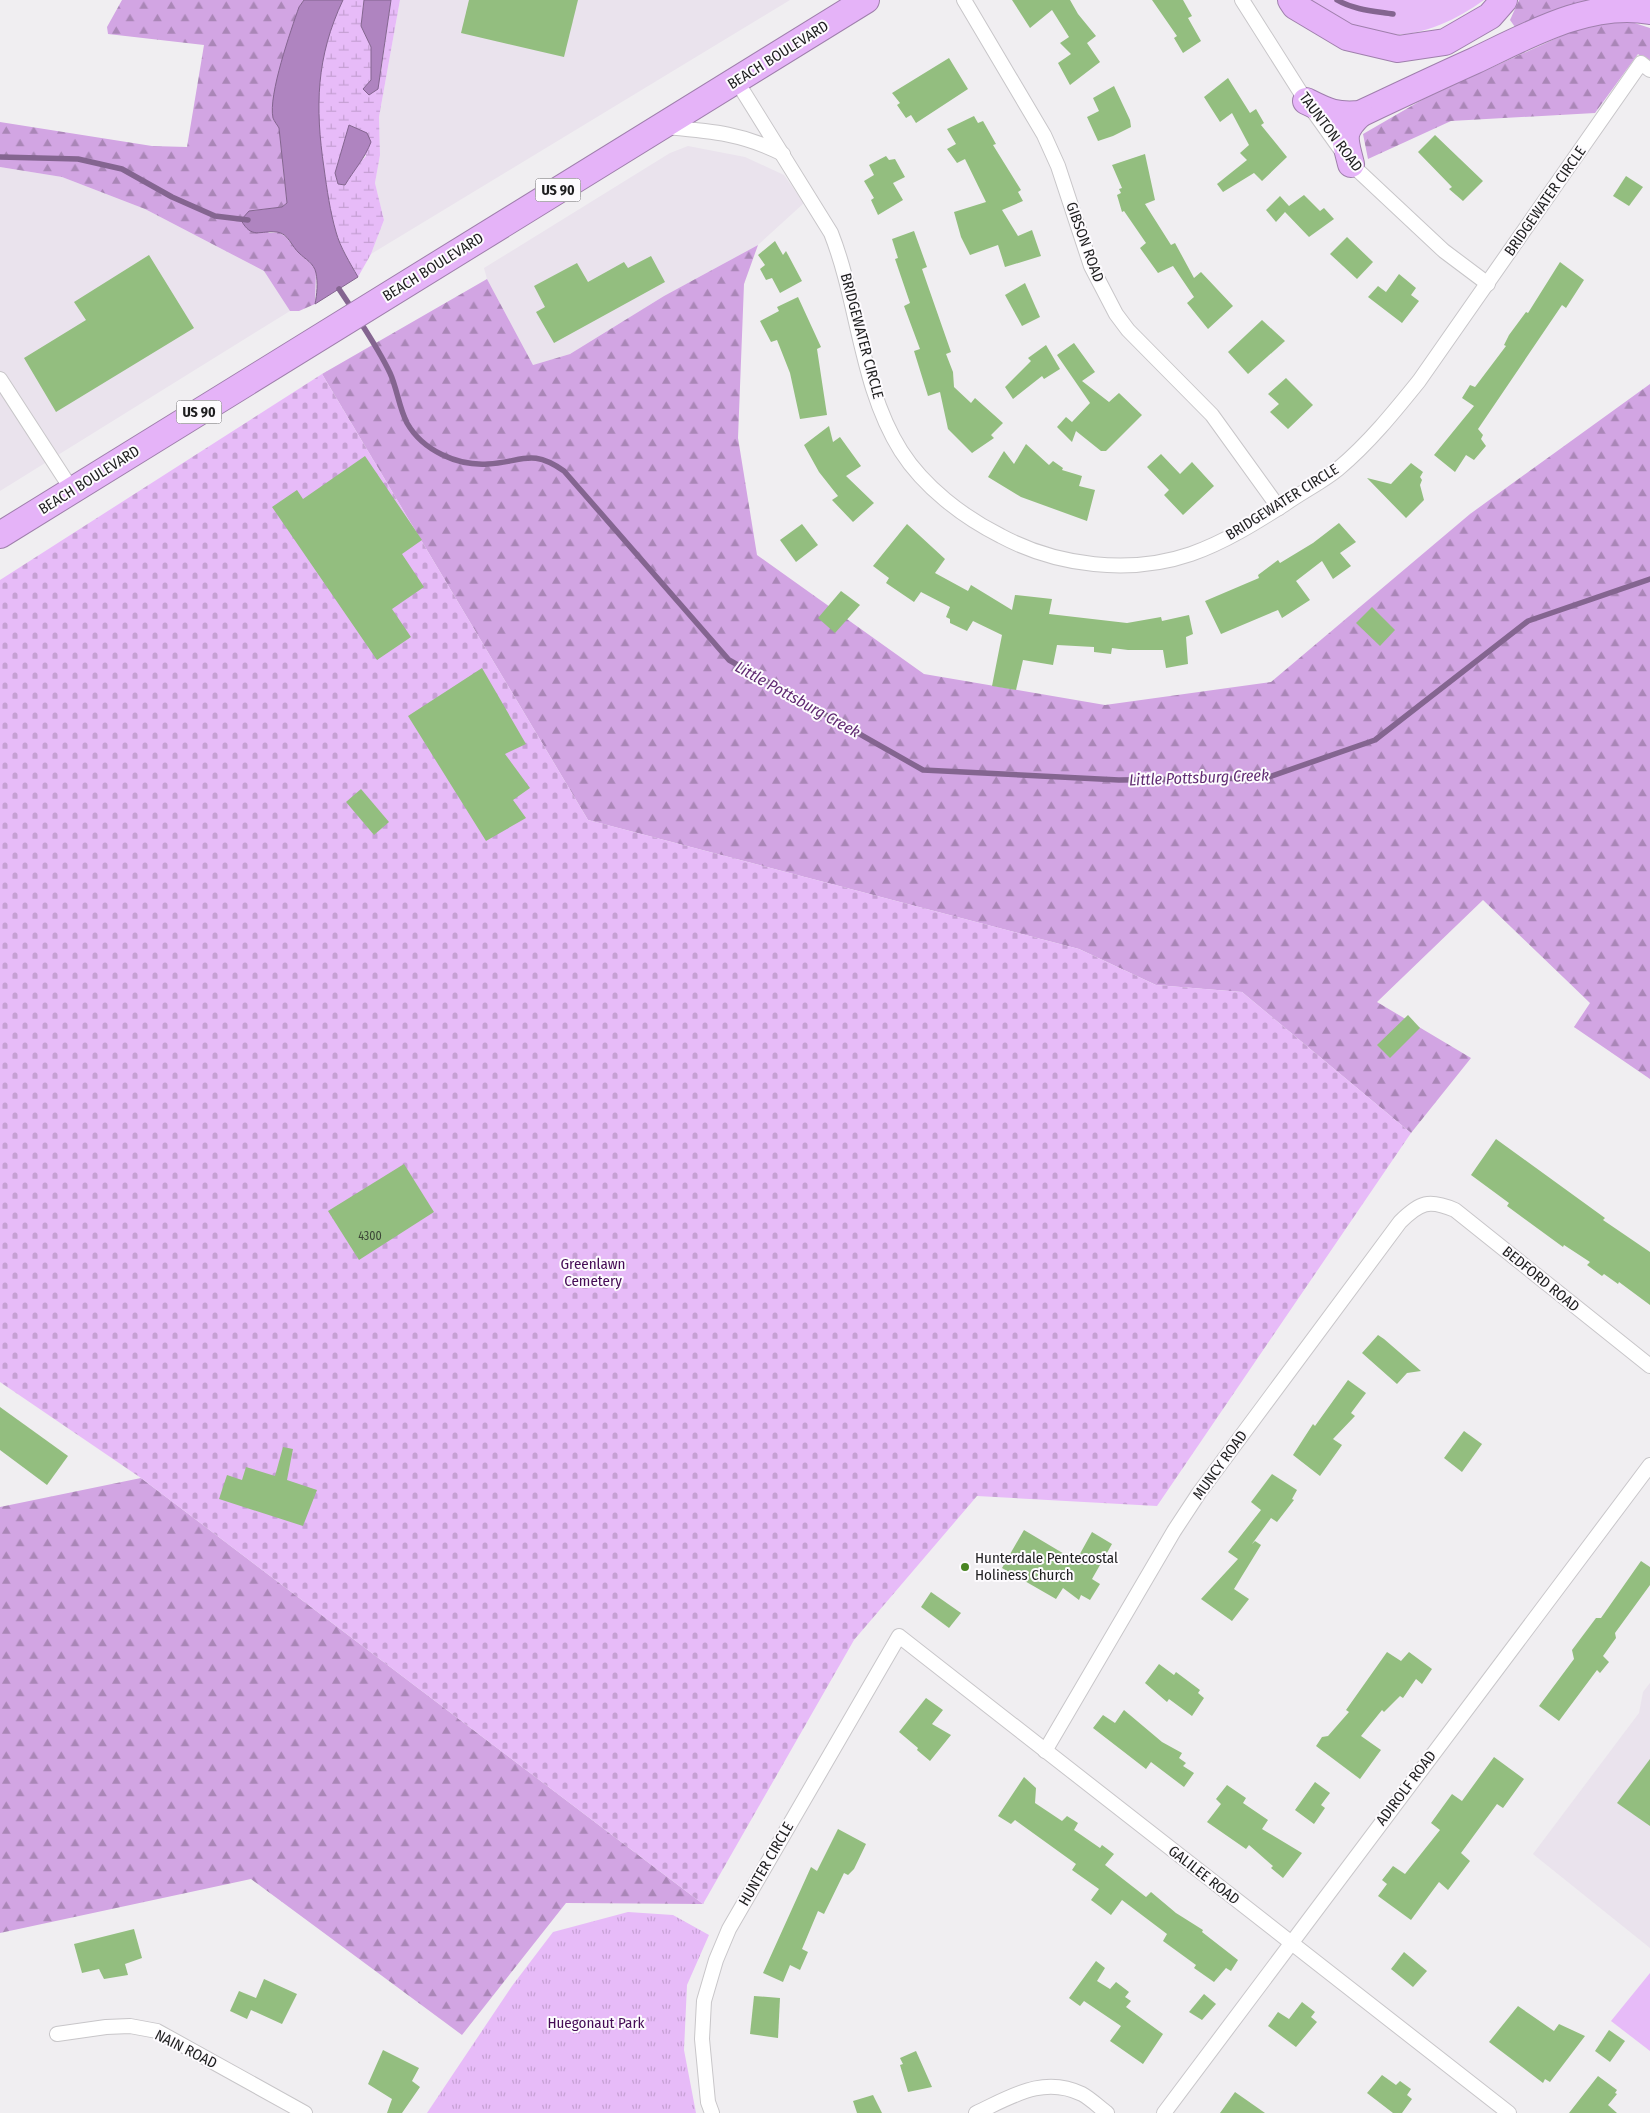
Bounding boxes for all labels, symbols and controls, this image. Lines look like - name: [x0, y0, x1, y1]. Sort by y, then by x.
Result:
- street label: BEACH BOULEVARD: [724, 17, 832, 93]
- street label: TAUNTON ROAD: [1295, 89, 1367, 175]
- street label: BRIDGEWATER CIRCLE: [1500, 143, 1590, 259]
- road number: US 90: [536, 178, 580, 202]
- street label: GIBSON ROAD: [1062, 200, 1108, 284]
- street label: BEACH BOULEVARD: [379, 229, 487, 305]
- street label: BRIDGEWATER CIRCLE: [837, 271, 887, 401]
- road number: US 90: [176, 401, 222, 424]
- street label: BEACH BOULEVARD: [35, 442, 143, 518]
- street label: BRIDGEWATER CIRCLE: [1222, 460, 1342, 544]
- water label: Little Pottsburg Creek: [732, 657, 864, 742]
- water label: Little Pottsburg Creek: [1129, 766, 1269, 789]
- house number: 4300: [358, 1229, 382, 1243]
- street label: BEDFORD ROAD: [1499, 1242, 1583, 1316]
- park label: Greenlawn Cemetery: [560, 1255, 626, 1290]
- street label: MUNCY ROAD: [1189, 1427, 1251, 1503]
- place label: Hunterdale Pentecostal Holiness Church: [975, 1549, 1118, 1584]
- marker: Hunterdale Pentecostal Holiness Church: [959, 1561, 971, 1573]
- street label: ADIROLF ROAD: [1372, 1747, 1440, 1829]
- street label: HUNTER CIRCLE: [735, 1819, 797, 1909]
- street label: GALILEE ROAD: [1165, 1842, 1243, 1908]
- park label: Huegonaut Park: [547, 2014, 645, 2032]
- street label: NAIN ROAD: [152, 2026, 220, 2072]

